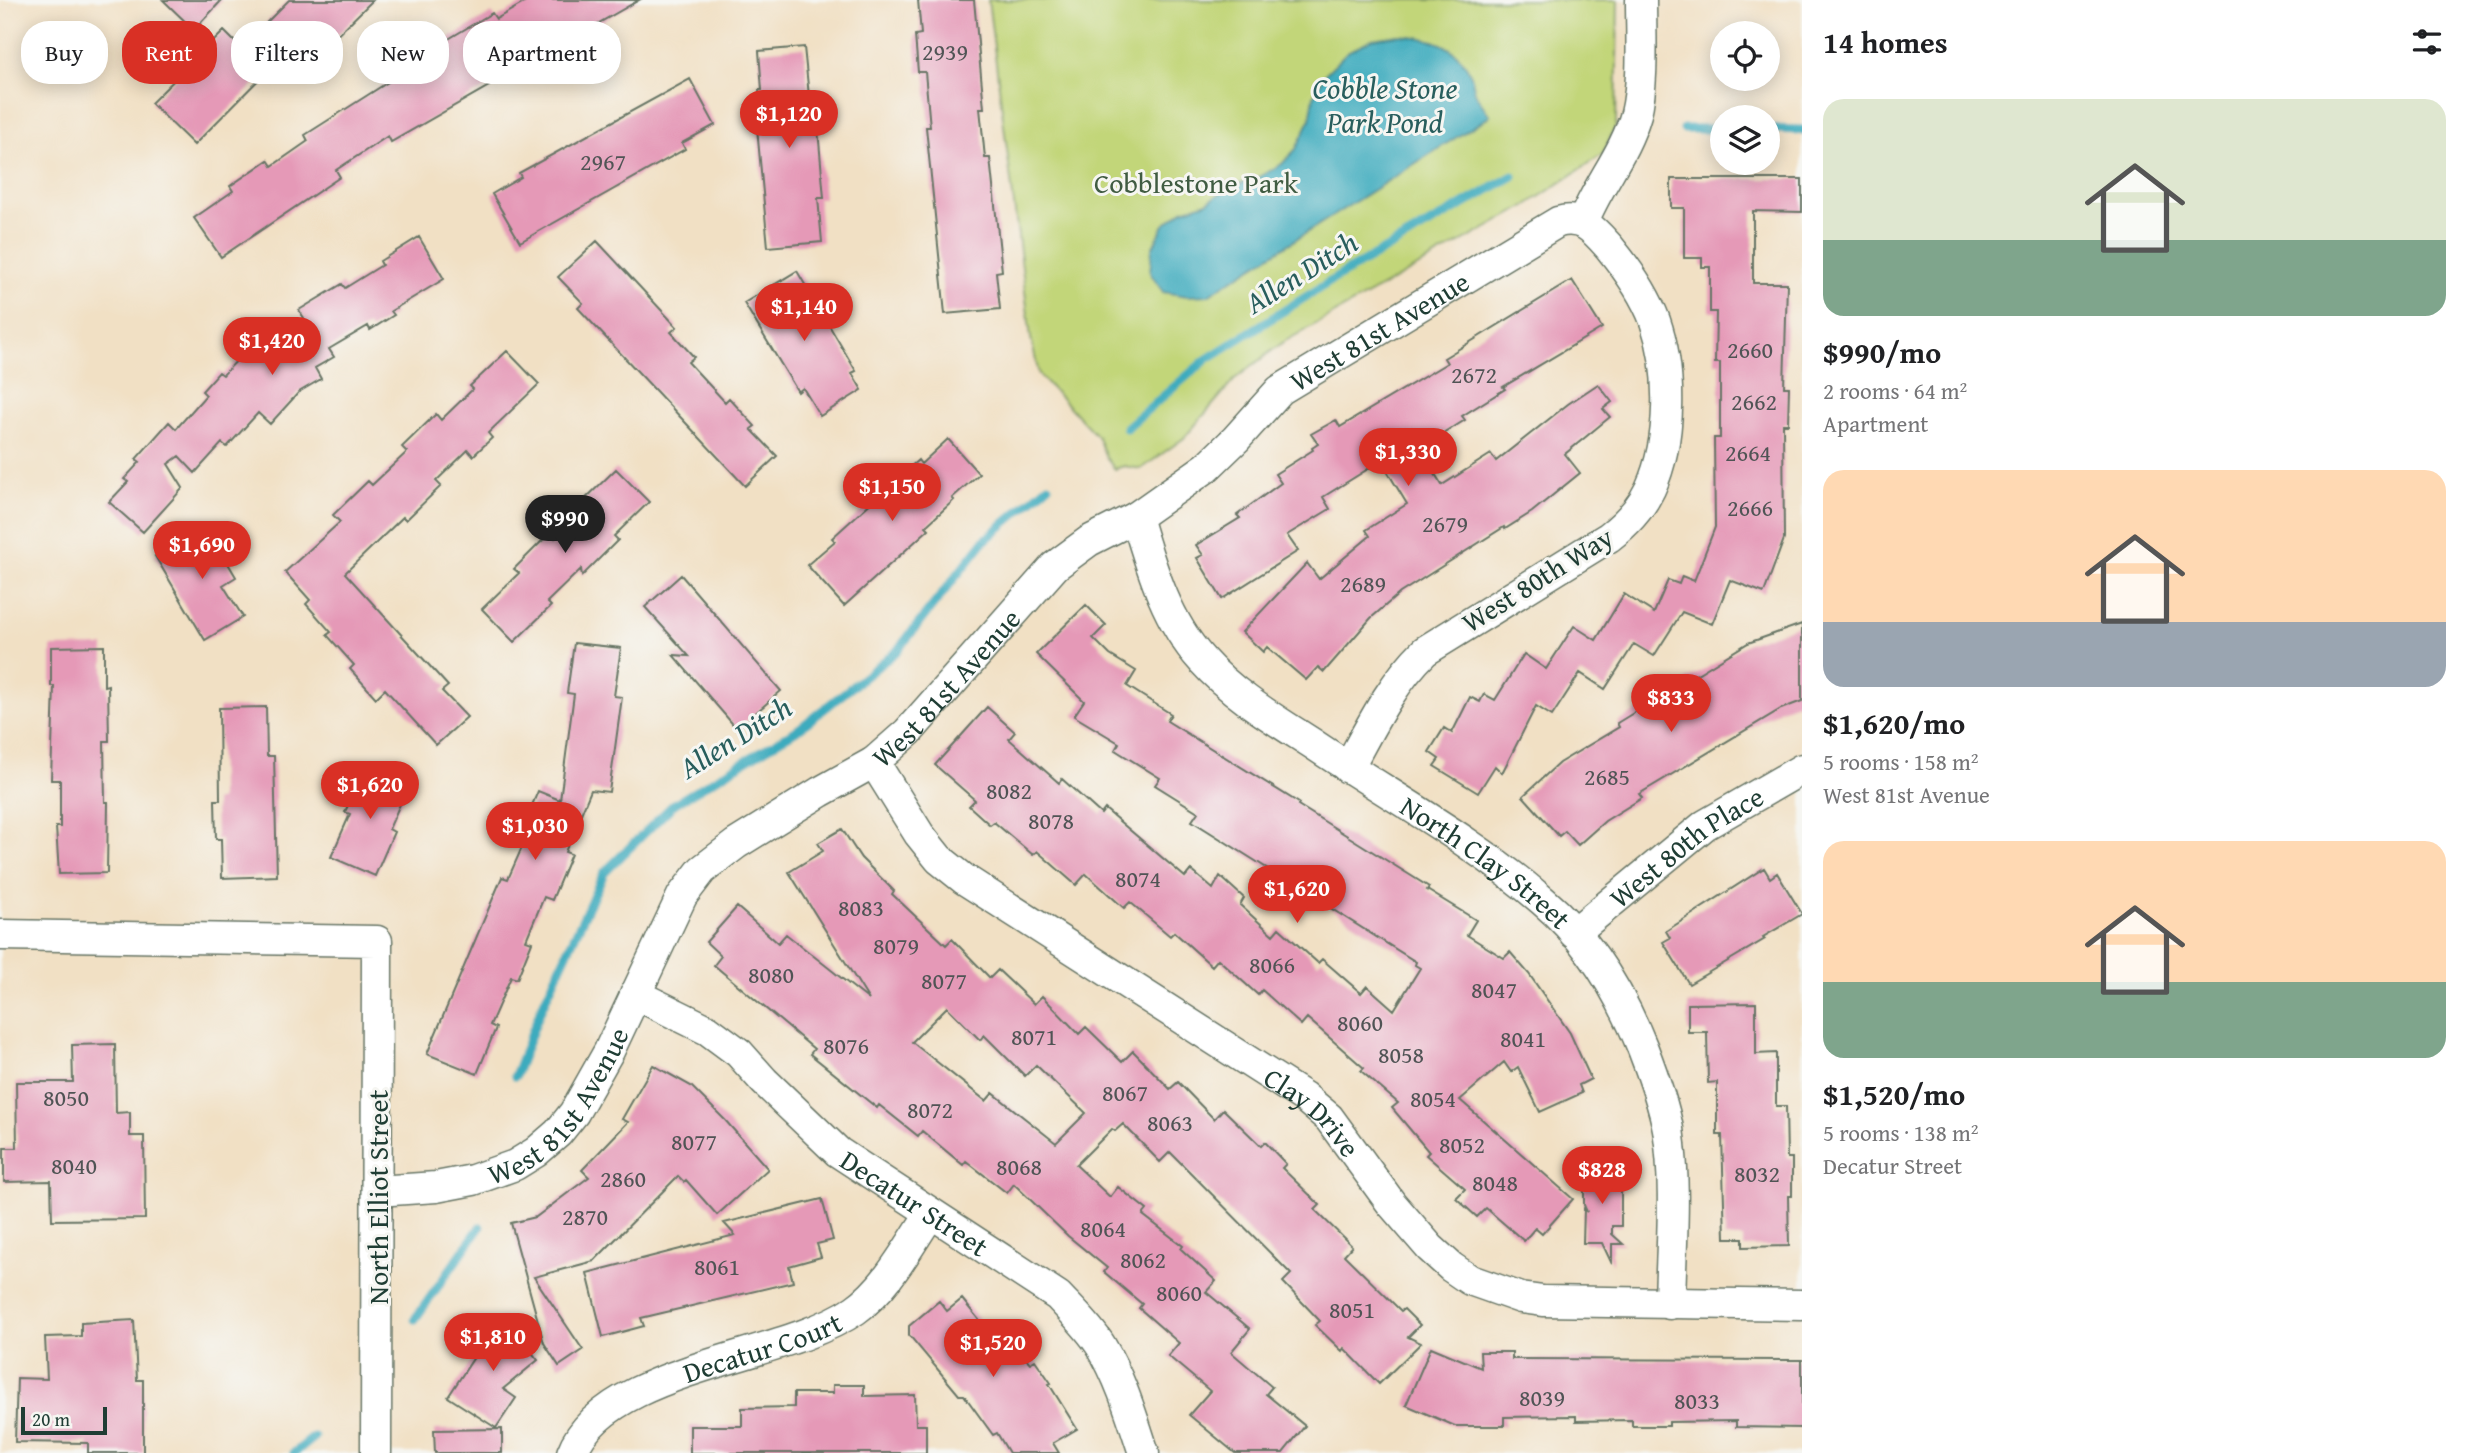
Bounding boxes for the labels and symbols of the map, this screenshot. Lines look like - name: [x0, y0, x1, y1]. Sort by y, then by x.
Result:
- house number: 2939: [922, 34, 968, 69]
- water label: Cobble Stone Park Pond: [1313, 66, 1457, 144]
- pin: $1,120: [732, 90, 846, 150]
- house number: 2967: [580, 144, 626, 179]
- park label: Cobblestone Park: [1094, 162, 1299, 203]
- water label: Allen Ditch: [1235, 220, 1366, 325]
- street label: West 81st Avenue: [1281, 260, 1476, 400]
- pin: $1,140: [747, 284, 861, 343]
- pin: $1,420: [215, 318, 329, 377]
- house number: 2660: [1727, 332, 1773, 367]
- house number: 2672: [1451, 357, 1497, 392]
- house number: 2662: [1731, 384, 1777, 419]
- pin: $1,330: [1351, 428, 1465, 488]
- house number: 2664: [1725, 435, 1771, 470]
- pin: $1,150: [835, 463, 949, 523]
- house number: 2666: [1727, 490, 1773, 525]
- pin: $990: [524, 496, 606, 555]
- house number: 2679: [1422, 506, 1468, 541]
- street label: West 80th Way: [1453, 516, 1621, 642]
- pin: $1,690: [145, 522, 259, 581]
- house number: 2689: [1340, 566, 1386, 601]
- street label: West 81st Avenue: [862, 599, 1029, 776]
- pin: $833: [1630, 674, 1712, 734]
- water label: Allen Ditch: [669, 685, 800, 790]
- house number: 2685: [1584, 759, 1630, 794]
- pin: $1,620: [313, 762, 427, 821]
- house number: 8082: [986, 773, 1032, 808]
- street label: West 80th Place: [1600, 775, 1771, 917]
- street label: North Clay Street: [1393, 785, 1581, 938]
- pin: $1,030: [478, 802, 592, 862]
- house number: 8078: [1028, 803, 1074, 838]
- house number: 8074: [1115, 861, 1161, 896]
- pin: $1,620: [1240, 866, 1354, 925]
- house number: 8083: [838, 890, 884, 925]
- house number: 8079: [873, 928, 919, 963]
- house number: 8066: [1249, 947, 1295, 982]
- house number: 8080: [748, 957, 794, 992]
- house number: 8077: [921, 963, 967, 998]
- house number: 8047: [1471, 972, 1517, 1007]
- house number: 8060: [1337, 1005, 1383, 1040]
- house number: 8071: [1011, 1019, 1057, 1054]
- street label: West 81st Avenue: [482, 1020, 638, 1194]
- house number: 8041: [1500, 1021, 1546, 1056]
- house number: 8076: [823, 1028, 869, 1063]
- house number: 8058: [1378, 1037, 1424, 1072]
- street label: Clay Drive: [1256, 1056, 1371, 1165]
- house number: 8067: [1102, 1075, 1148, 1110]
- house number: 8050: [43, 1080, 89, 1115]
- house number: 8054: [1410, 1081, 1456, 1116]
- street label: North Elliot Street: [357, 1089, 398, 1304]
- house number: 8072: [907, 1092, 953, 1127]
- house number: 8063: [1147, 1105, 1193, 1140]
- house number: 8077: [671, 1124, 717, 1159]
- house number: 8052: [1439, 1127, 1485, 1162]
- street label: Decatur Street: [833, 1139, 997, 1266]
- pin: $828: [1561, 1146, 1643, 1206]
- house number: 8040: [51, 1148, 97, 1183]
- house number: 8068: [996, 1149, 1042, 1184]
- house number: 8032: [1734, 1156, 1780, 1191]
- house number: 2860: [600, 1161, 646, 1196]
- house number: 8048: [1472, 1165, 1518, 1200]
- house number: 2870: [562, 1199, 608, 1234]
- house number: 8064: [1080, 1211, 1126, 1246]
- house number: 8062: [1120, 1242, 1166, 1277]
- house number: 8061: [694, 1249, 740, 1284]
- house number: 8060: [1156, 1275, 1202, 1310]
- house number: 8051: [1329, 1292, 1375, 1327]
- street label: Decatur Court: [677, 1301, 849, 1392]
- pin: $1,810: [436, 1314, 550, 1373]
- pin: $1,520: [936, 1320, 1050, 1379]
- house number: 8039: [1519, 1380, 1565, 1415]
- house number: 8033: [1674, 1383, 1720, 1418]
- scale bar: [21, 1404, 107, 1436]

